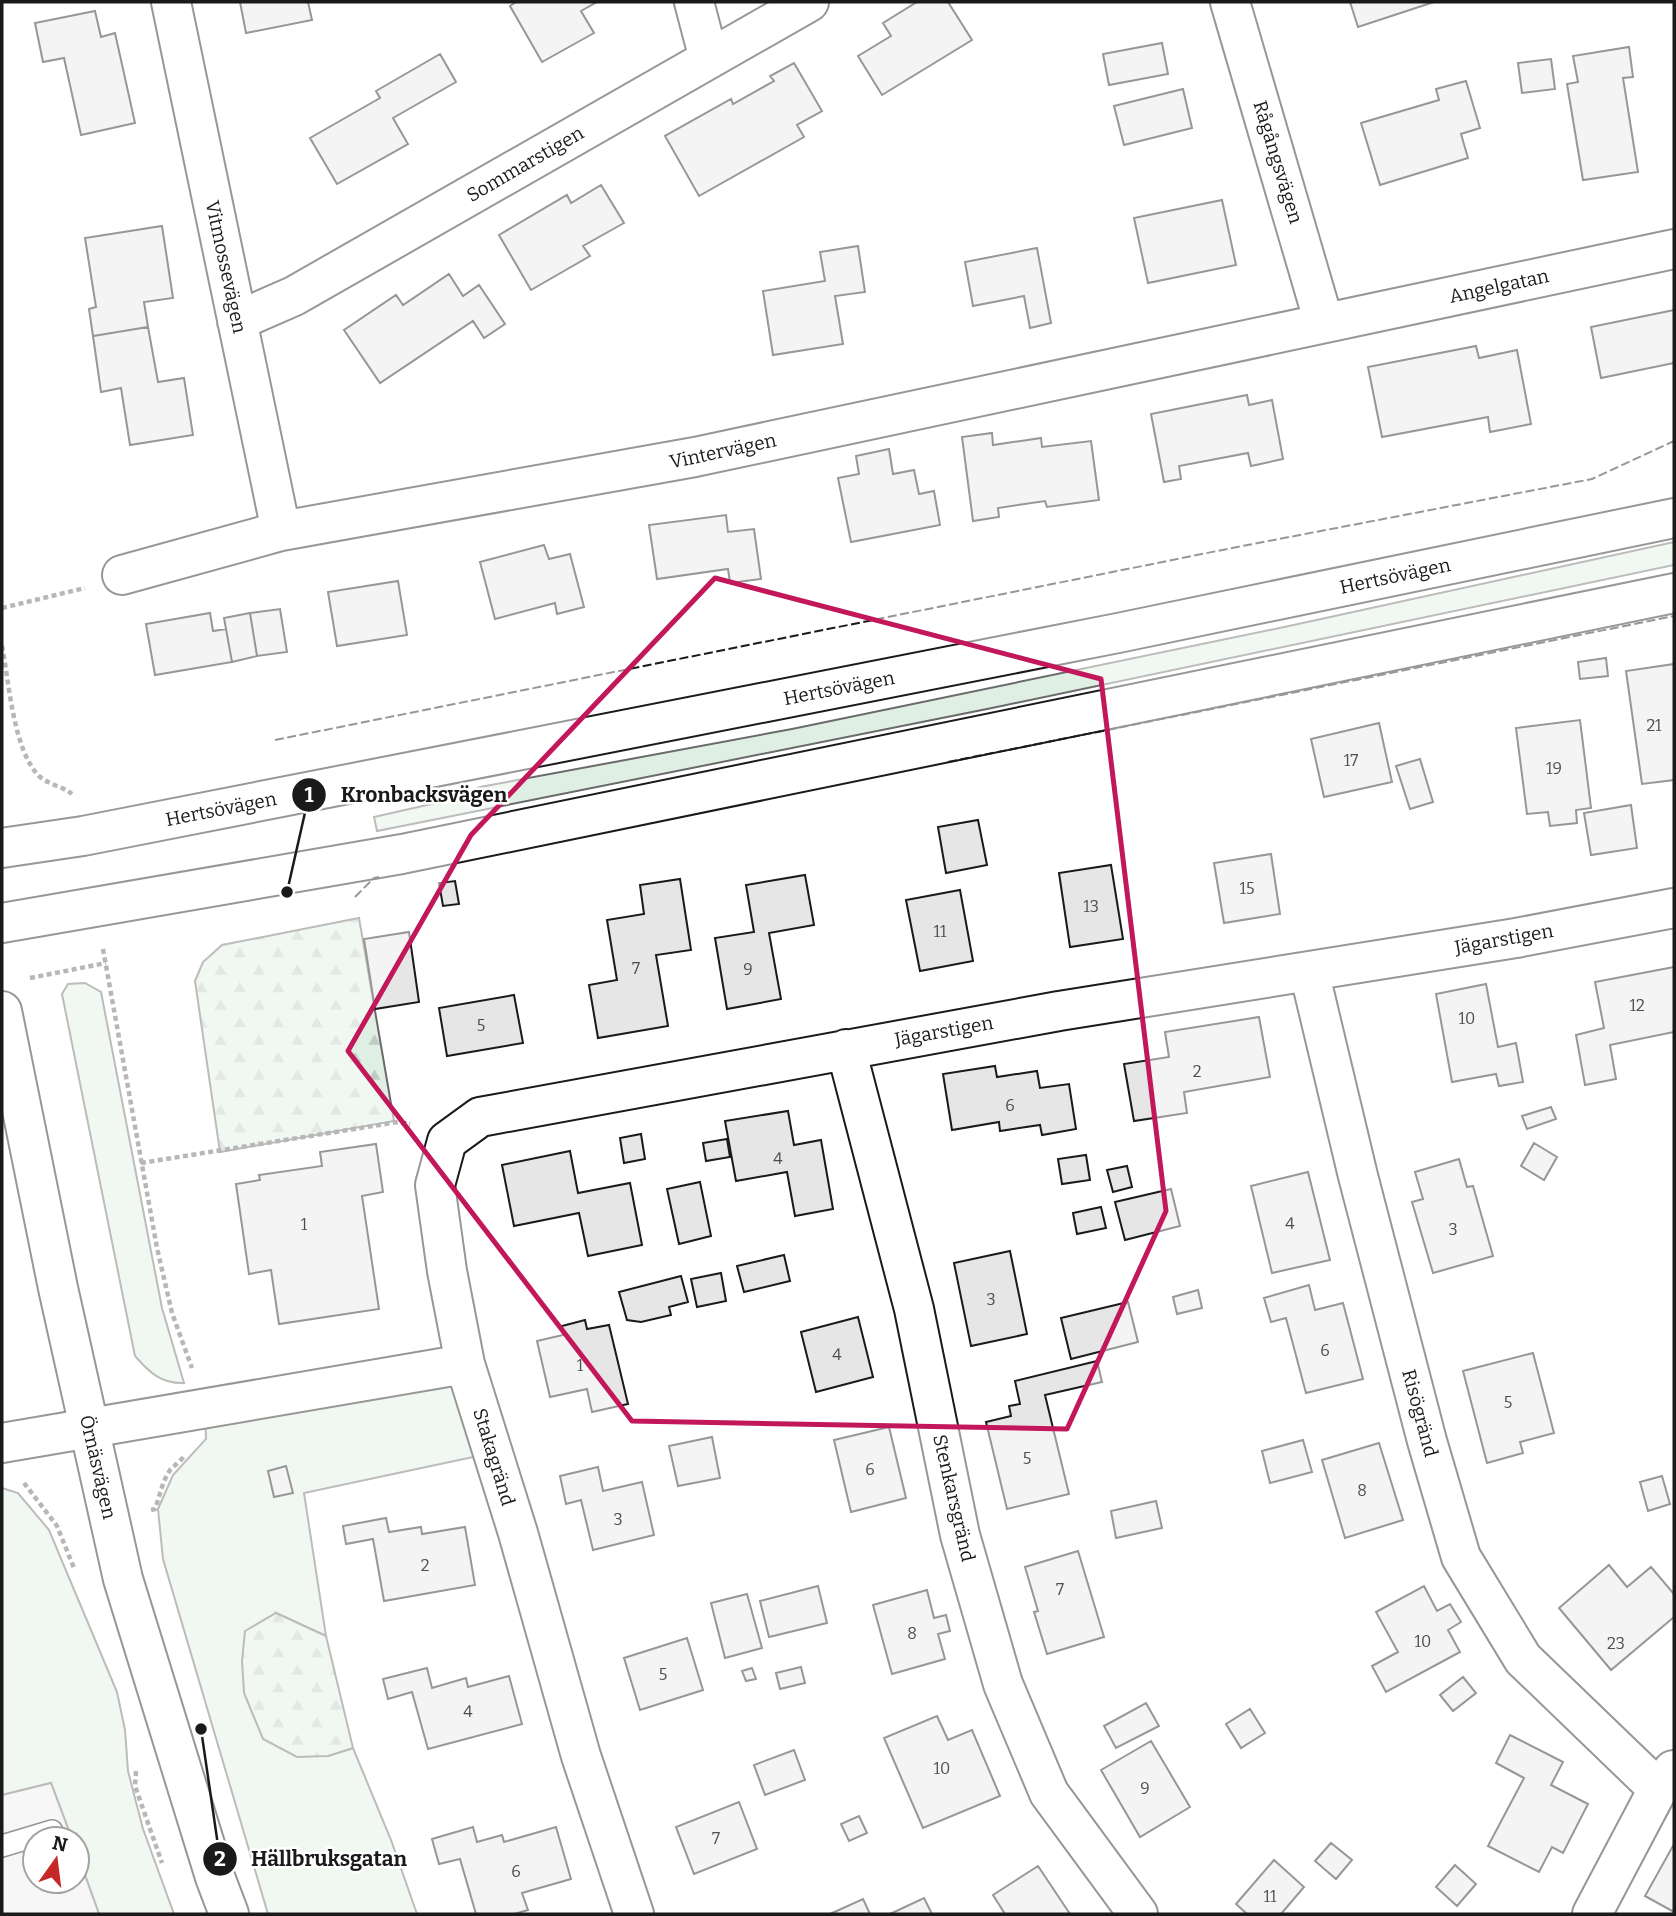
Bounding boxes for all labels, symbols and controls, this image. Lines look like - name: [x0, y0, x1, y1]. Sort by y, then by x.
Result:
- street label: Rågångsvägen: [1248, 98, 1308, 226]
- street label: Sommarstigen: [462, 121, 588, 207]
- street label: Vitmossevägen: [201, 199, 251, 335]
- street label: Angelgatan: [1447, 264, 1551, 308]
- street label: Vintervägen: [668, 428, 778, 474]
- street label: Hertsövägen: [1337, 553, 1453, 599]
- street label: Hertsövägen: [781, 666, 897, 710]
- house number: 21: [1646, 716, 1662, 735]
- house number: 17: [1344, 751, 1358, 770]
- house number: 19: [1546, 759, 1562, 778]
- callout: Kronbacksvägen: [292, 774, 521, 816]
- text: 1: [304, 782, 314, 808]
- text: Kronbacksvägen: [341, 782, 508, 808]
- street label: Hertsövägen: [163, 787, 279, 831]
- house number: 15: [1239, 879, 1255, 898]
- house number: 13: [1083, 897, 1099, 916]
- street label: Jägarstigen: [1452, 919, 1555, 959]
- house number: 11: [934, 922, 947, 941]
- house number: 7: [632, 959, 640, 978]
- house number: 9: [743, 960, 753, 979]
- house number: 12: [1629, 996, 1645, 1015]
- house number: 10: [1459, 1009, 1475, 1028]
- street label: Jägarstigen: [892, 1011, 995, 1051]
- house number: 5: [477, 1016, 485, 1035]
- house number: 2: [1193, 1062, 1201, 1081]
- house number: 6: [1005, 1096, 1015, 1115]
- house number: 4: [773, 1149, 783, 1168]
- house number: 4: [1285, 1214, 1295, 1233]
- house number: 1: [301, 1215, 308, 1234]
- house number: 3: [1448, 1220, 1458, 1239]
- house number: 3: [986, 1290, 996, 1309]
- house number: 6: [1320, 1341, 1330, 1360]
- house number: 4: [832, 1345, 842, 1364]
- house number: 1: [577, 1356, 584, 1375]
- street label: Risögränd: [1397, 1367, 1443, 1459]
- house number: 5: [1504, 1393, 1512, 1412]
- street label: Stakagränd: [468, 1405, 520, 1509]
- street label: Örnäsvägen: [75, 1413, 121, 1521]
- street label: Stenkarsgränd: [928, 1432, 980, 1564]
- house number: 5: [1023, 1449, 1031, 1468]
- house number: 6: [865, 1460, 875, 1479]
- house number: 8: [1357, 1481, 1367, 1500]
- house number: 3: [613, 1510, 623, 1529]
- house number: 2: [421, 1556, 429, 1575]
- house number: 7: [1056, 1580, 1064, 1599]
- house number: 8: [907, 1624, 917, 1643]
- house number: 10: [1415, 1632, 1431, 1651]
- house number: 23: [1607, 1634, 1625, 1653]
- house number: 5: [659, 1665, 667, 1684]
- house number: 4: [463, 1702, 473, 1721]
- house number: 10: [934, 1759, 950, 1778]
- house number: 9: [1140, 1779, 1150, 1798]
- north arrow: [21, 1825, 91, 1895]
- house number: 7: [712, 1829, 720, 1848]
- text: N: [50, 1831, 70, 1857]
- callout: Hällbruksgatan: [202, 1838, 421, 1880]
- text: 2: [214, 1846, 226, 1872]
- text: Hällbruksgatan: [251, 1846, 407, 1872]
- house number: 6: [511, 1862, 521, 1881]
- house number: 11: [1264, 1887, 1277, 1906]

